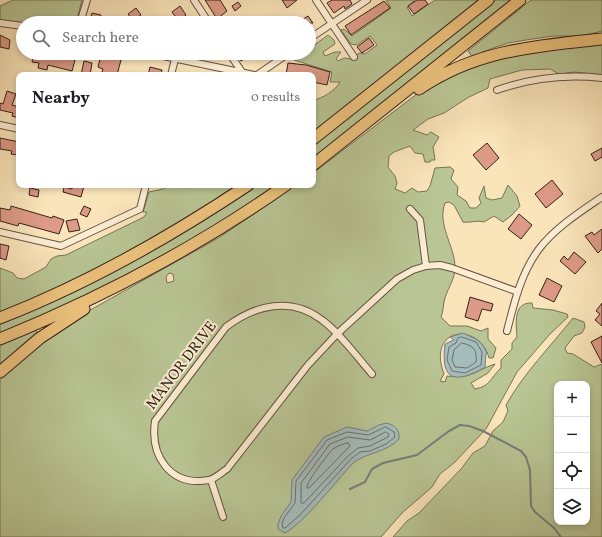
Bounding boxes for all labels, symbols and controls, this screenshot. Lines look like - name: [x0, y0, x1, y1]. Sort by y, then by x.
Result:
- search box: [16, 16, 316, 60]
- icon: search: [30, 27, 52, 49]
- text: Search here: [62, 28, 139, 49]
- text: Nearby: [32, 87, 90, 110]
- text: 0 results: [251, 89, 300, 107]
- street label: MANOR DRIVE: [142, 317, 222, 415]
- map controls: [554, 381, 590, 525]
- button: +: [554, 381, 590, 417]
- button: −: [554, 417, 590, 453]
- button: locate: [554, 453, 590, 489]
- button: layers: [554, 489, 590, 525]

